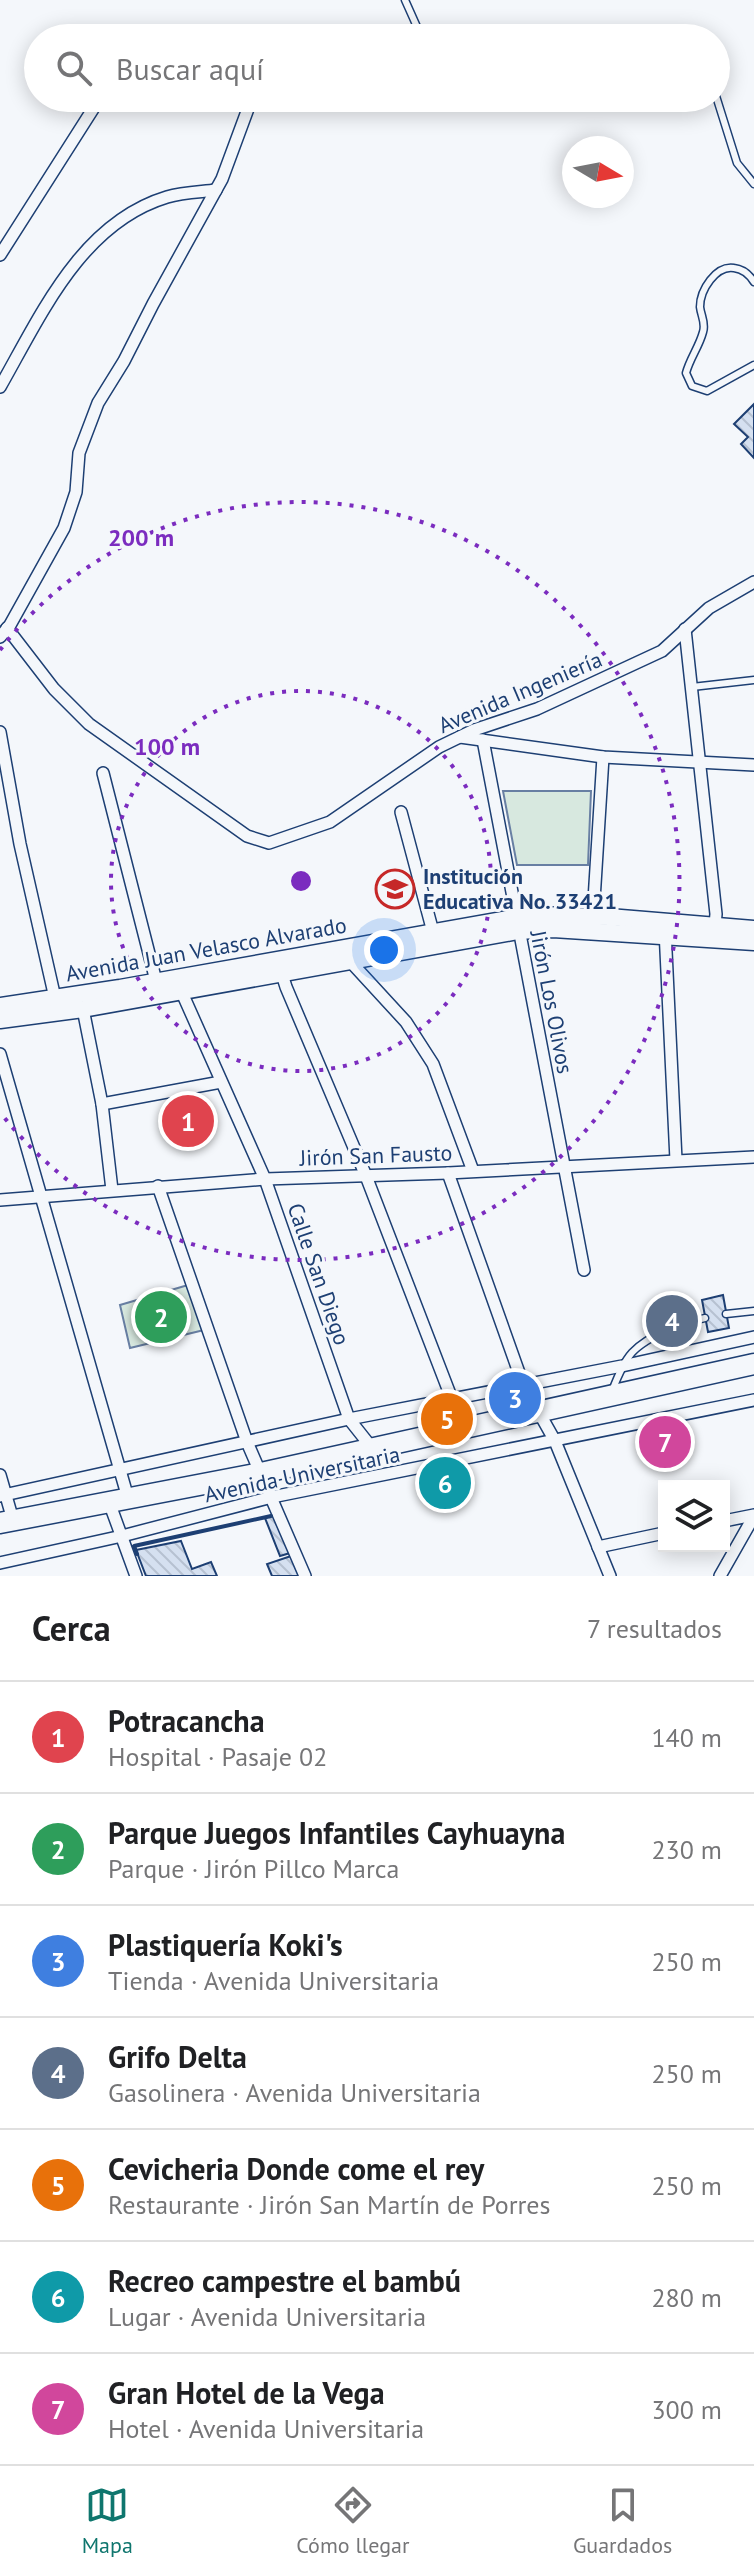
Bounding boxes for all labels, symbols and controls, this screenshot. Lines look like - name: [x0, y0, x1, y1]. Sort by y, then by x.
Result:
- search box: [24, 24, 730, 112]
- icon: search: [52, 46, 96, 90]
- text: Buscar aquí: [116, 49, 264, 88]
- north arrow: [562, 136, 634, 208]
- text: 200 m: [108, 522, 174, 553]
- street label: Avenida Ingeniería: [434, 645, 606, 739]
- text: 100 m: [134, 731, 200, 762]
- place label: Institución Educativa No. 33421: [423, 862, 617, 915]
- centre of rings: [287, 867, 315, 895]
- school or university icon: Institución Educativa No. 33421: [374, 868, 416, 910]
- street label: Avenida Juan Velasco Alvarado: [63, 910, 349, 988]
- street label: Jirón Los Olivos: [524, 927, 580, 1076]
- your location: [364, 930, 404, 970]
- pin: 1: [162, 1091, 214, 1151]
- street label: Jirón San Fausto: [298, 1138, 453, 1172]
- street label: Calle San Diego: [282, 1199, 356, 1349]
- pin: 2: [135, 1287, 187, 1347]
- pin: 4: [646, 1291, 698, 1351]
- pin: 3: [489, 1368, 541, 1428]
- pin: 5: [421, 1389, 473, 1449]
- pin: 7: [639, 1412, 691, 1472]
- street label: Avenida Universitaria: [202, 1440, 402, 1508]
- pin: 6: [419, 1453, 471, 1513]
- map controls: [658, 1480, 730, 1552]
- button: layers: [658, 1480, 730, 1552]
- text: Cerca: [32, 1606, 111, 1650]
- text: 7 resultados: [587, 1612, 722, 1645]
- text: Potracancha: [108, 1701, 265, 1740]
- text: 1: [51, 1721, 65, 1754]
- text: 140 m: [651, 1721, 722, 1754]
- text: Hospital · Pasaje 02: [108, 1740, 327, 1773]
- text: Parque Juegos Infantiles Cayhuayna: [108, 1813, 565, 1852]
- text: 2: [51, 1833, 65, 1866]
- text: 230 m: [651, 1833, 722, 1866]
- text: Parque · Jirón Pillco Marca: [108, 1852, 399, 1885]
- text: Plastiquería Koki's: [108, 1925, 343, 1964]
- text: 3: [51, 1945, 65, 1978]
- text: 250 m: [651, 1945, 722, 1978]
- text: Tienda · Avenida Universitaria: [108, 1964, 439, 1997]
- text: Grifo Delta: [108, 2037, 247, 2076]
- text: 4: [51, 2057, 65, 2090]
- text: 250 m: [651, 2057, 722, 2090]
- text: Gasolinera · Avenida Universitaria: [108, 2076, 481, 2109]
- text: Cevicheria Donde come el rey: [108, 2149, 484, 2188]
- text: 5: [51, 2169, 65, 2202]
- text: 250 m: [651, 2169, 722, 2202]
- text: Restaurante · Jirón San Martín de Porres: [108, 2188, 551, 2221]
- text: Recreo campestre el bambú: [108, 2261, 461, 2300]
- text: 6: [51, 2281, 65, 2314]
- text: 280 m: [651, 2281, 722, 2314]
- text: Lugar · Avenida Universitaria: [108, 2300, 426, 2333]
- text: Gran Hotel de la Vega: [108, 2373, 385, 2412]
- text: 7: [51, 2393, 65, 2426]
- text: 300 m: [651, 2393, 722, 2426]
- text: Hotel · Avenida Universitaria: [108, 2412, 424, 2445]
- tab: Mapa: [82, 2483, 133, 2559]
- tab: Cómo llegar: [296, 2483, 409, 2559]
- tab: Guardados: [573, 2483, 672, 2559]

